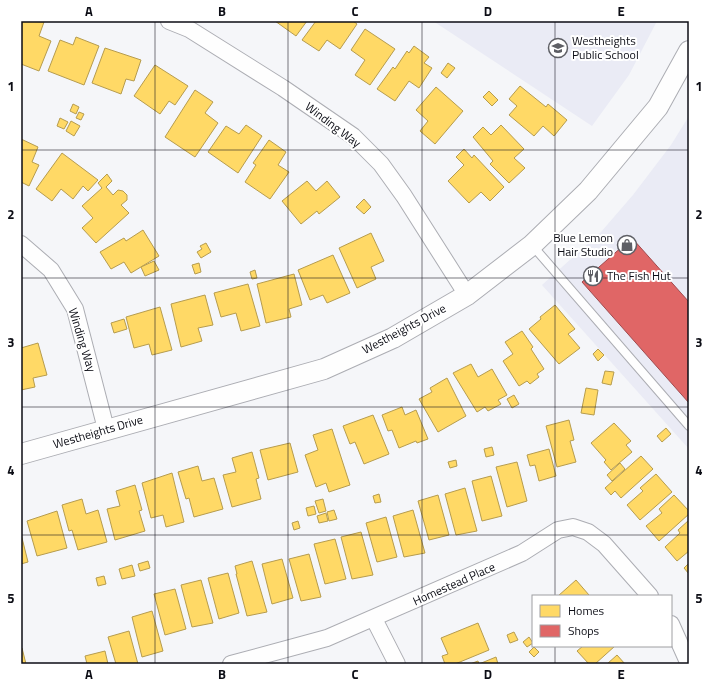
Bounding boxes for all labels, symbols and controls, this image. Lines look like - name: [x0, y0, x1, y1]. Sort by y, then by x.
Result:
- text: A: [85, 1, 93, 21]
- text: B: [218, 1, 226, 21]
- text: C: [351, 1, 359, 21]
- text: D: [484, 1, 492, 21]
- text: E: [617, 1, 625, 21]
- place label: Westheights Public School: [572, 31, 639, 64]
- school or university icon: Westheights Public School: [547, 37, 569, 59]
- text: 1: [7, 76, 15, 96]
- text: 1: [695, 76, 703, 96]
- street label: Winding Way: [301, 97, 366, 152]
- text: 2: [7, 204, 15, 224]
- text: 2: [695, 204, 703, 224]
- place label: Blue Lemon Hair Studio: [553, 228, 613, 261]
- shop icon: Blue Lemon Hair Studio: [616, 234, 638, 256]
- restaurant icon: The Fish Hut: [582, 265, 604, 287]
- place label: The Fish Hut: [607, 266, 672, 285]
- street label: Westheights Drive: [358, 298, 449, 359]
- street label: Winding Way: [64, 305, 101, 374]
- text: 3: [7, 332, 15, 352]
- text: 3: [695, 332, 703, 352]
- street label: Westheights Drive: [51, 410, 145, 453]
- text: 4: [7, 460, 15, 480]
- text: 4: [695, 460, 703, 480]
- street label: Homestead Place: [410, 557, 498, 610]
- text: 5: [7, 588, 15, 608]
- text: 5: [695, 588, 703, 608]
- legend: [532, 595, 672, 647]
- text: Homes: [568, 601, 604, 620]
- text: Shops: [568, 621, 600, 640]
- text: A: [85, 664, 93, 684]
- text: B: [218, 664, 226, 684]
- text: C: [351, 664, 359, 684]
- text: D: [484, 664, 492, 684]
- text: E: [617, 664, 625, 684]

